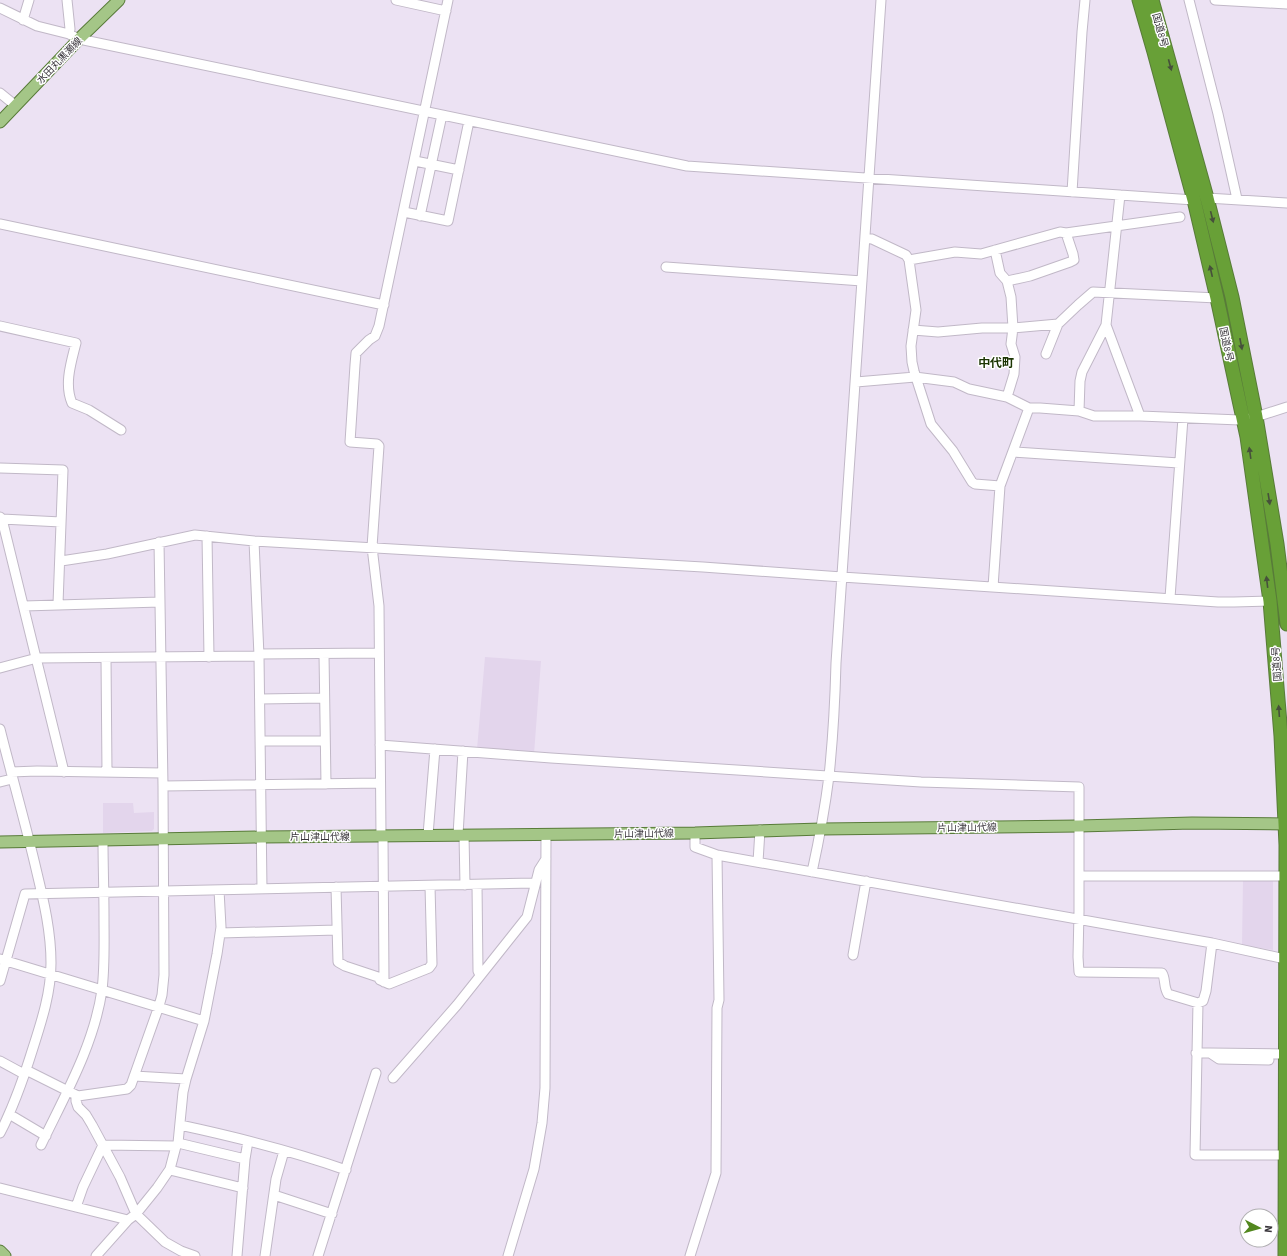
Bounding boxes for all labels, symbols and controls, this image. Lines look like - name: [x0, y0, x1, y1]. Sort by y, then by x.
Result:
- street label: 国道8号: [1149, 12, 1171, 49]
- street label: 水田丸黒瀬線: [34, 34, 86, 87]
- one-way arrow: [1167, 59, 1173, 71]
- one-way arrow: [1209, 211, 1215, 223]
- one-way arrow: [1208, 265, 1214, 277]
- street label: 国道8号: [1216, 326, 1237, 363]
- one-way arrow: [1238, 338, 1244, 350]
- district label: 中代町: [978, 355, 1014, 372]
- one-way arrow: [1247, 447, 1253, 459]
- one-way arrow: [1267, 493, 1273, 505]
- one-way arrow: [1264, 576, 1270, 588]
- street label: 国道8号: [1269, 646, 1285, 682]
- one-way arrow: [1276, 705, 1283, 717]
- street label: 片山津山代線: [937, 820, 997, 836]
- street label: 片山津山代線: [614, 826, 674, 842]
- street label: 片山津山代線: [290, 830, 350, 844]
- north arrow: [1239, 1208, 1279, 1248]
- text: N: [1261, 1225, 1276, 1233]

